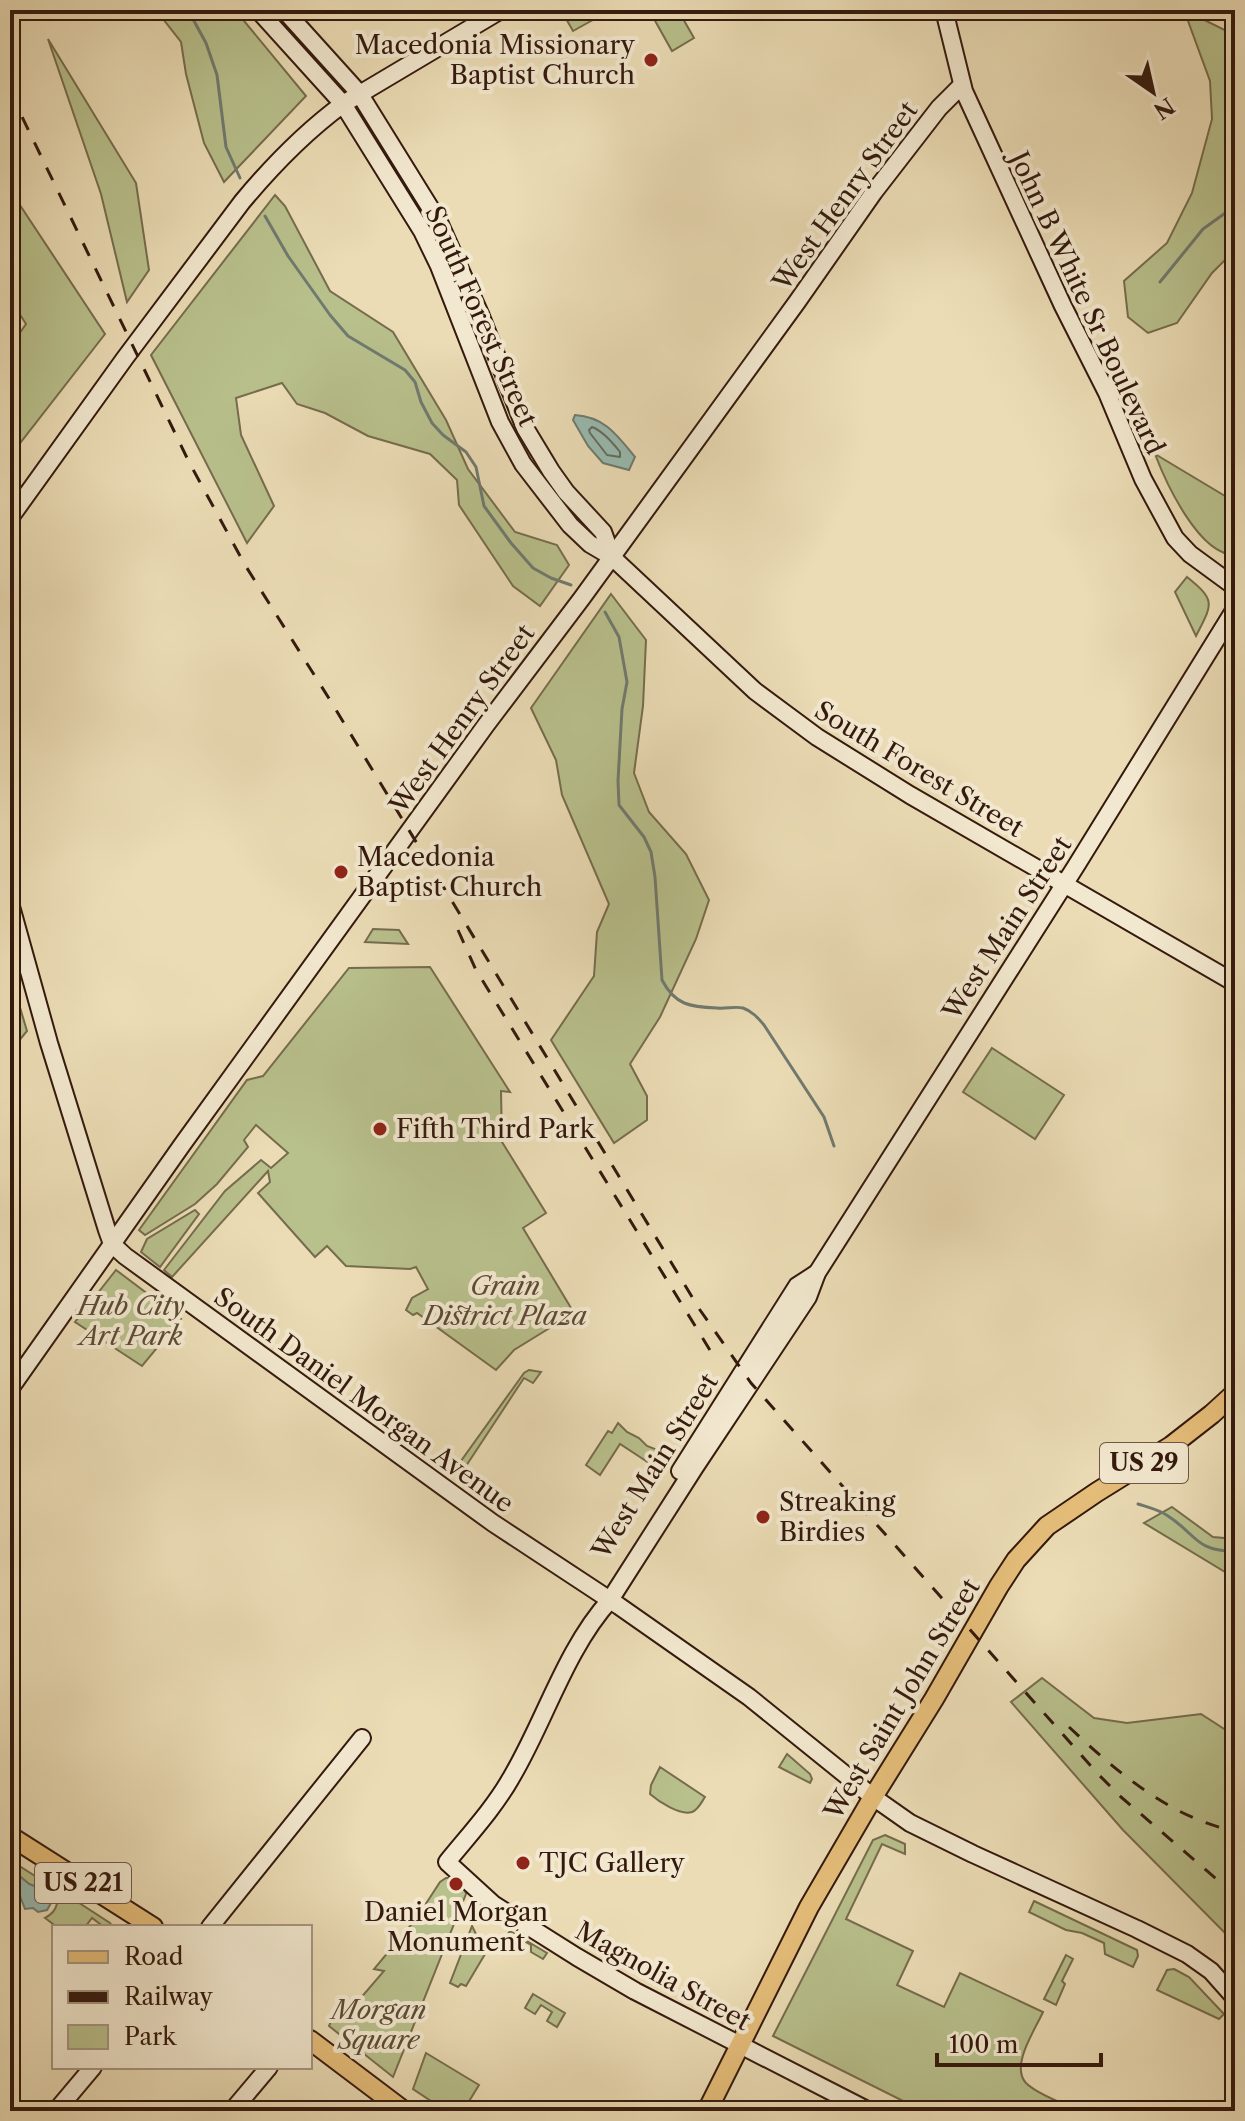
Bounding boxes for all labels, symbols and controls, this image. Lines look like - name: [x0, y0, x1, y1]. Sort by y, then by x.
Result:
- place label: Macedonia Missionary Baptist Church: [355, 29, 636, 91]
- marker: Macedonia Missionary Baptist Church: [642, 51, 660, 69]
- north arrow: [1113, 52, 1193, 132]
- text: N: [1148, 92, 1179, 125]
- street label: West Henry Street: [765, 95, 925, 298]
- street label: John B White Sr Boulevard: [1001, 143, 1171, 460]
- street label: South Forest Street: [418, 201, 544, 432]
- street label: West Henry Street: [382, 618, 542, 821]
- street label: South Forest Street: [809, 694, 1030, 844]
- street label: West Main Street: [935, 829, 1079, 1027]
- place label: Macedonia Baptist Church: [357, 841, 542, 903]
- marker: Macedonia Baptist Church: [332, 863, 350, 881]
- place label: Fifth Third Park: [396, 1113, 596, 1145]
- marker: Fifth Third Park: [371, 1120, 389, 1138]
- park label: Grain District Plaza: [421, 1270, 587, 1332]
- street label: South Daniel Morgan Avenue: [208, 1281, 520, 1519]
- park label: Hub City Art Park: [75, 1290, 185, 1352]
- street label: West Main Street: [585, 1367, 725, 1566]
- road number: US 29: [1100, 1443, 1188, 1483]
- place label: Streaking Birdies: [779, 1486, 896, 1548]
- marker: Streaking Birdies: [754, 1508, 772, 1526]
- street label: West Saint John Street: [817, 1572, 987, 1826]
- place label: TJC Gallery: [539, 1847, 685, 1879]
- marker: TJC Gallery: [514, 1854, 532, 1872]
- road number: US 221: [35, 1863, 131, 1903]
- marker: Daniel Morgan Monument: [447, 1875, 465, 1893]
- place label: Daniel Morgan Monument: [364, 1896, 548, 1958]
- street label: Magnolia Street: [570, 1915, 757, 2038]
- legend: [52, 1925, 312, 2069]
- text: Road: [124, 1942, 184, 1971]
- text: Railway: [124, 1982, 214, 2011]
- park label: Morgan Square: [329, 1994, 426, 2056]
- scale bar: [937, 2017, 1101, 2067]
- text: Park: [124, 2022, 177, 2051]
- text: 100 m: [949, 2030, 1018, 2059]

